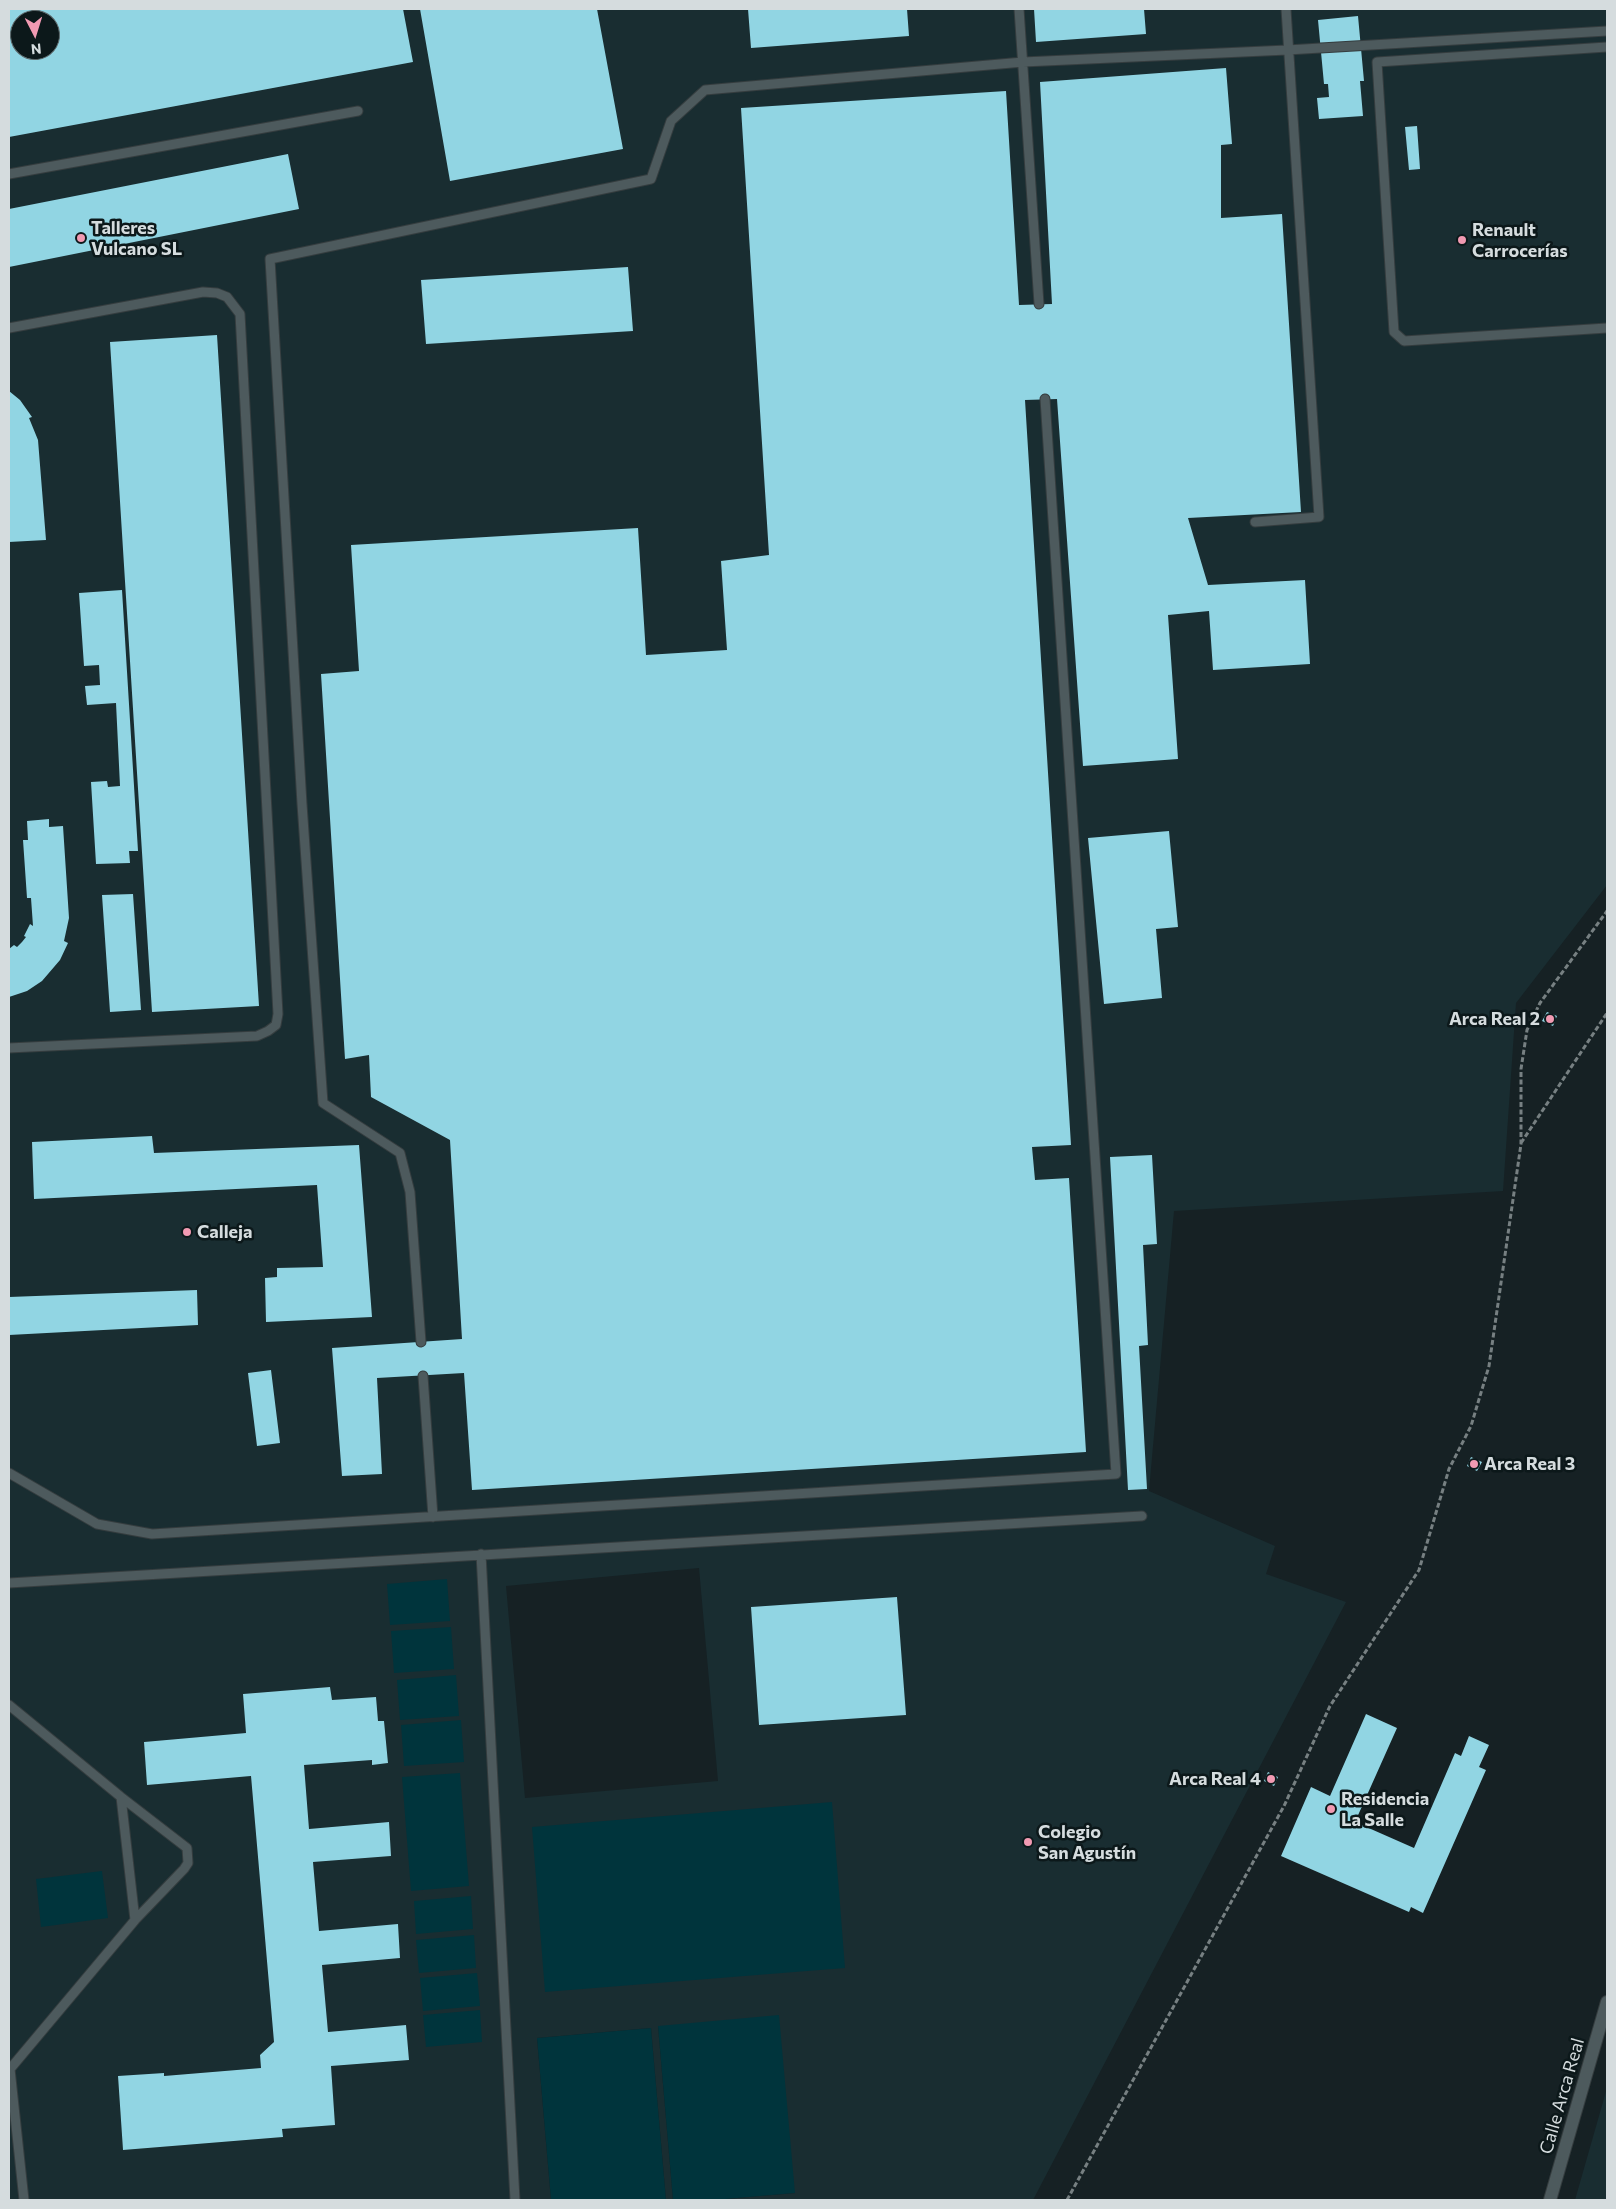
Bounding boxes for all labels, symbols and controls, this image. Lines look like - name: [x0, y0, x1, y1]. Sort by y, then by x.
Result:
- north arrow: [10, 10, 60, 60]
- text: N: [30, 41, 42, 58]
- place label: Talleres Vulcano SL: [91, 217, 182, 260]
- place label: Renault Carrocerías: [1472, 219, 1568, 262]
- marker: Talleres Vulcano SL: [75, 232, 87, 244]
- marker: Renault Carrocerías: [1456, 234, 1468, 246]
- place label: Arca Real 2: [1449, 1008, 1540, 1030]
- marker: Arca Real 2: [1544, 1013, 1556, 1025]
- place label: Calleja: [197, 1221, 253, 1243]
- marker: Calleja: [181, 1226, 193, 1238]
- place label: Arca Real 3: [1484, 1453, 1575, 1475]
- marker: Arca Real 3: [1468, 1458, 1480, 1470]
- place label: Arca Real 4: [1169, 1768, 1261, 1790]
- marker: Arca Real 4: [1265, 1773, 1277, 1785]
- place label: Residencia La Salle: [1341, 1788, 1429, 1830]
- marker: Residencia La Salle: [1325, 1803, 1337, 1815]
- place label: Colegio San Agustín: [1038, 1821, 1136, 1864]
- marker: Colegio San Agustín: [1022, 1836, 1034, 1848]
- street label: Calle Arca Real: [1535, 2035, 1589, 2157]

